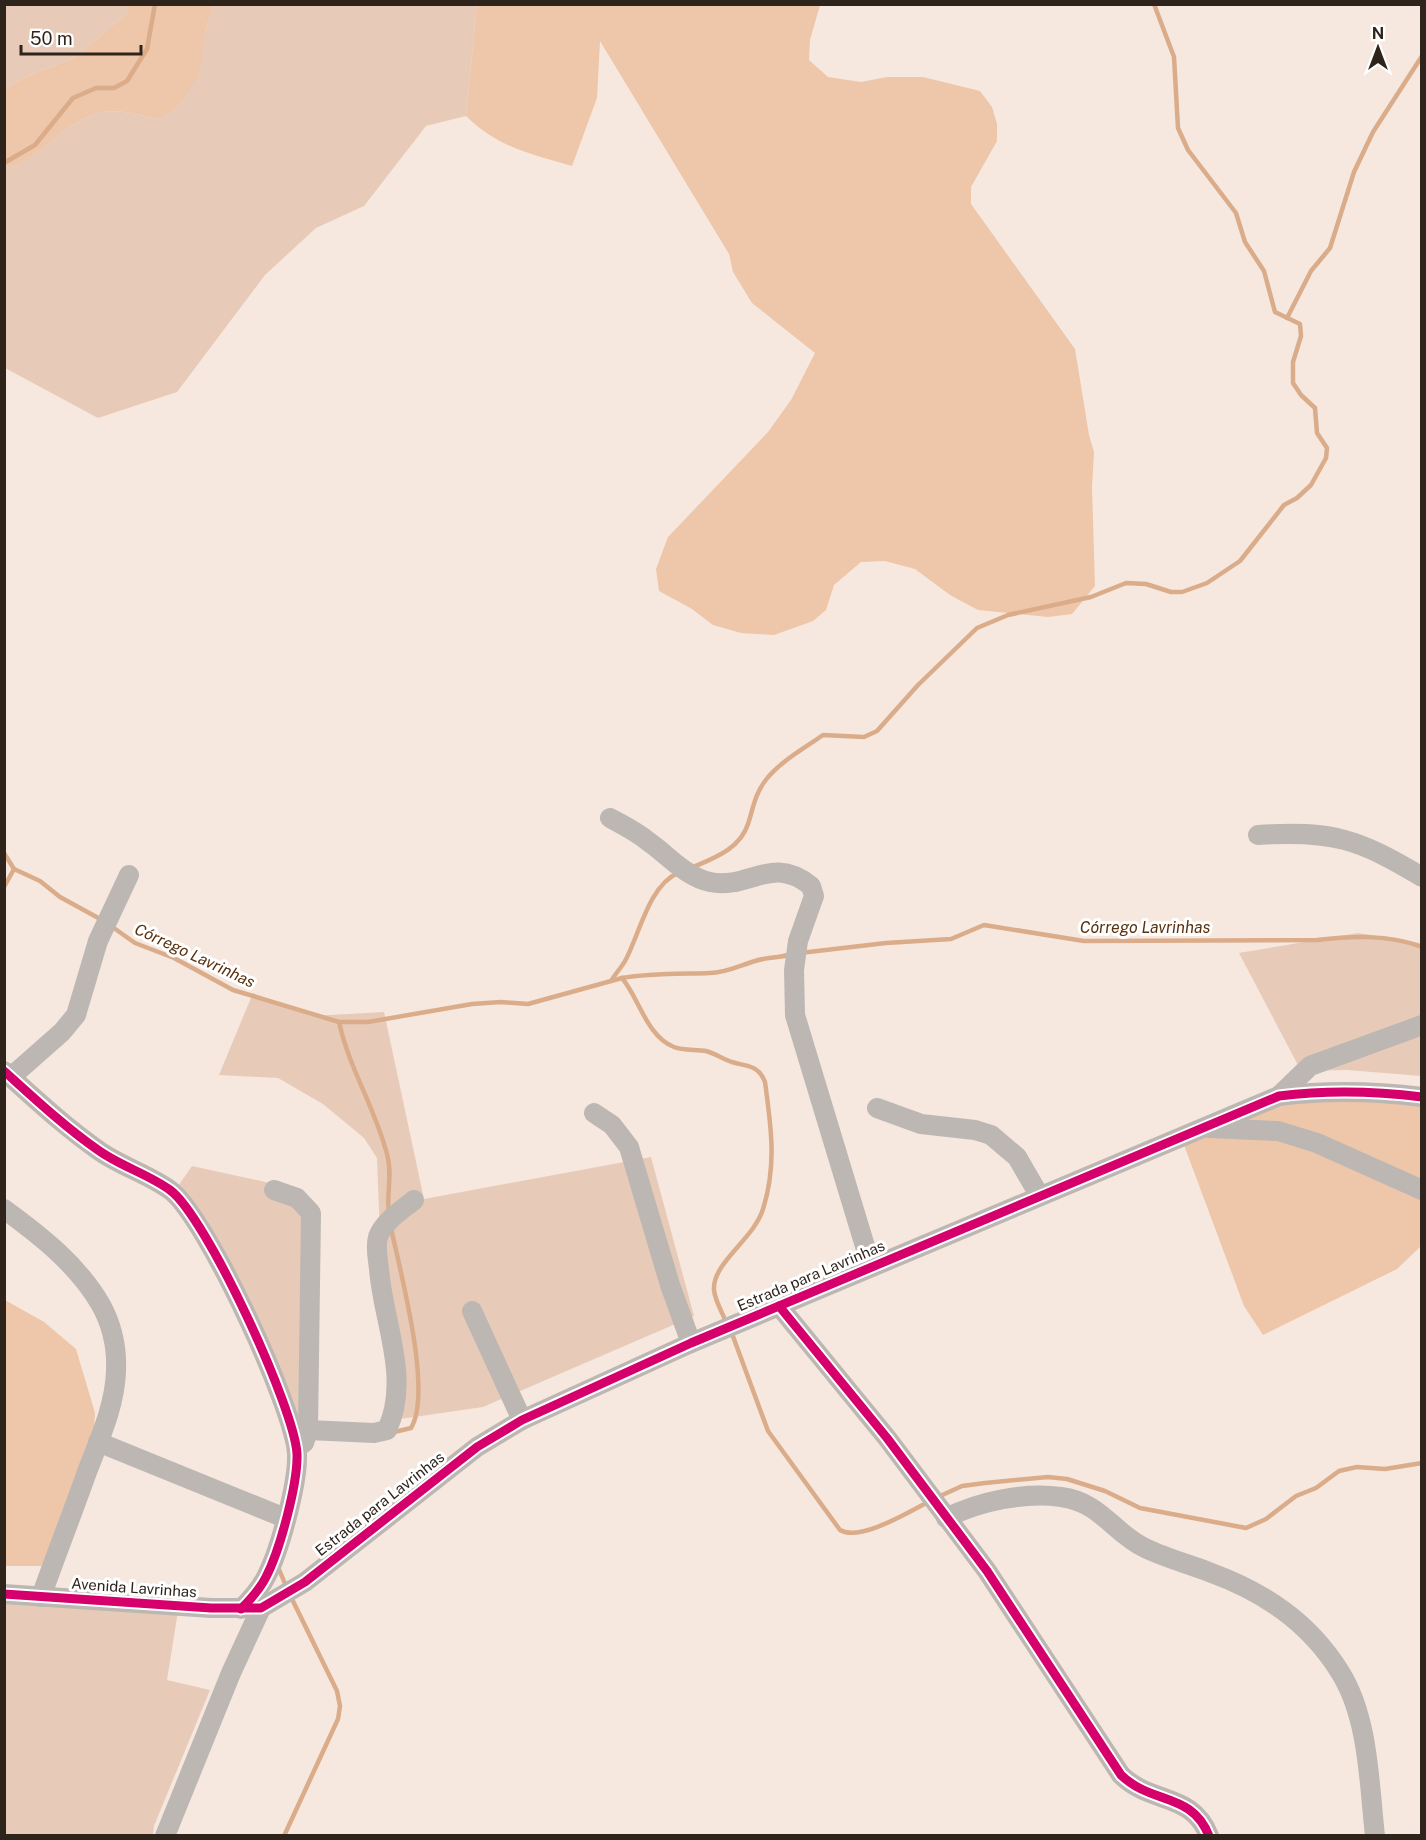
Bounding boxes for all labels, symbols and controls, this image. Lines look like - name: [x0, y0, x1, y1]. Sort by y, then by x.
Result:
- scale bar: [21, 18, 141, 56]
- north arrow: [1348, 18, 1408, 78]
- text: N: [1372, 24, 1384, 43]
- text: 50 m: [30, 28, 73, 49]
- water label: Córrego Lavrinhas: [1080, 918, 1210, 937]
- water label: Córrego Lavrinhas: [132, 919, 258, 992]
- street label: Estrada para Lavrinhas: [734, 1237, 887, 1314]
- street label: Estrada para Lavrinhas: [312, 1448, 447, 1559]
- street label: Avenida Lavrinhas: [71, 1575, 197, 1600]

